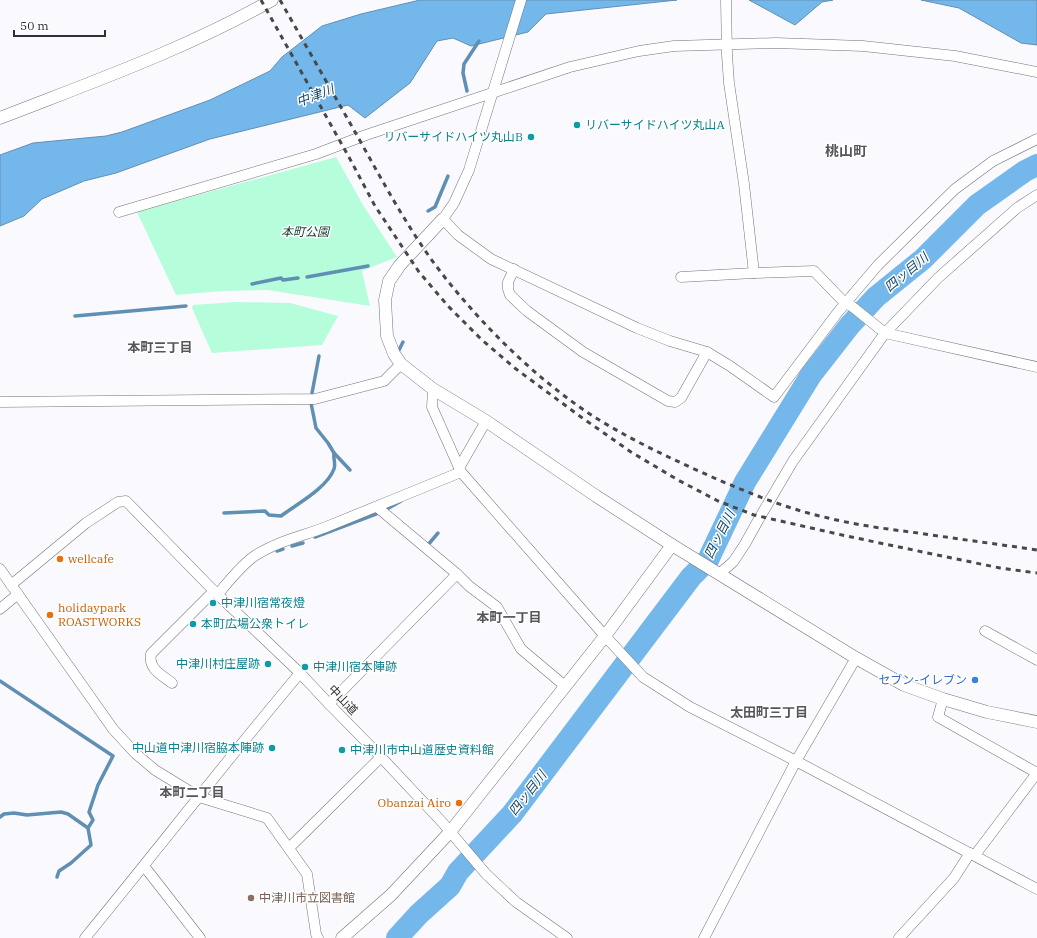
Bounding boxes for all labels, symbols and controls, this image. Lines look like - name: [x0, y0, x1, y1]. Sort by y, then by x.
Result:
- scale bar: [14, 12, 105, 38]
- text: 50 m: [20, 18, 49, 33]
- water label: 中津川: [294, 80, 338, 110]
- place label: リバーサイドハイツ丸山A: [585, 117, 726, 132]
- marker: リバーサイドハイツ丸山A: [572, 120, 582, 130]
- place label: リバーサイドハイツ丸山B: [383, 129, 523, 144]
- marker: リバーサイドハイツ丸山B: [526, 132, 536, 142]
- district label: 桃山町: [825, 142, 867, 160]
- park label: 本町公園: [281, 224, 331, 239]
- water label: 四ッ目川: [881, 248, 933, 296]
- district label: 本町三丁目: [127, 339, 193, 356]
- water label: 四ッ目川: [700, 505, 740, 561]
- place label: wellcafe: [68, 551, 114, 566]
- marker: wellcafe: [55, 554, 65, 564]
- place label: 中津川宿常夜燈: [221, 595, 305, 610]
- marker: 中津川宿常夜燈: [208, 598, 218, 608]
- place label: holidaypark ROASTWORKS: [58, 600, 141, 629]
- district label: 本町一丁目: [476, 609, 542, 626]
- marker: holidaypark ROASTWORKS: [45, 610, 55, 620]
- place label: 本町広場公衆トイレ: [201, 616, 309, 631]
- marker: 本町広場公衆トイレ: [188, 619, 198, 629]
- place label: 中津川村庄屋跡: [176, 656, 260, 671]
- marker: 中津川村庄屋跡: [263, 659, 273, 669]
- place label: 中津川宿本陣跡: [313, 659, 397, 674]
- marker: 中津川宿本陣跡: [300, 662, 310, 672]
- place label: セブン-イレブン: [878, 672, 967, 687]
- marker: セブン-イレブン: [970, 675, 980, 685]
- street label: 中山道: [325, 681, 361, 718]
- district label: 太田町三丁目: [730, 704, 808, 721]
- place label: 中山道中津川宿脇本陣跡: [132, 740, 264, 755]
- place label: 中津川市中山道歴史資料館: [350, 742, 494, 757]
- marker: 中山道中津川宿脇本陣跡: [267, 743, 277, 753]
- marker: 中津川市中山道歴史資料館: [337, 745, 347, 755]
- water label: 四ッ目川: [505, 766, 551, 819]
- district label: 本町二丁目: [159, 784, 225, 801]
- place label: Obanzai Airo: [378, 795, 451, 810]
- marker: Obanzai Airo: [454, 798, 464, 808]
- place label: 中津川市立図書館: [259, 890, 355, 905]
- marker: 中津川市立図書館: [246, 893, 256, 903]

